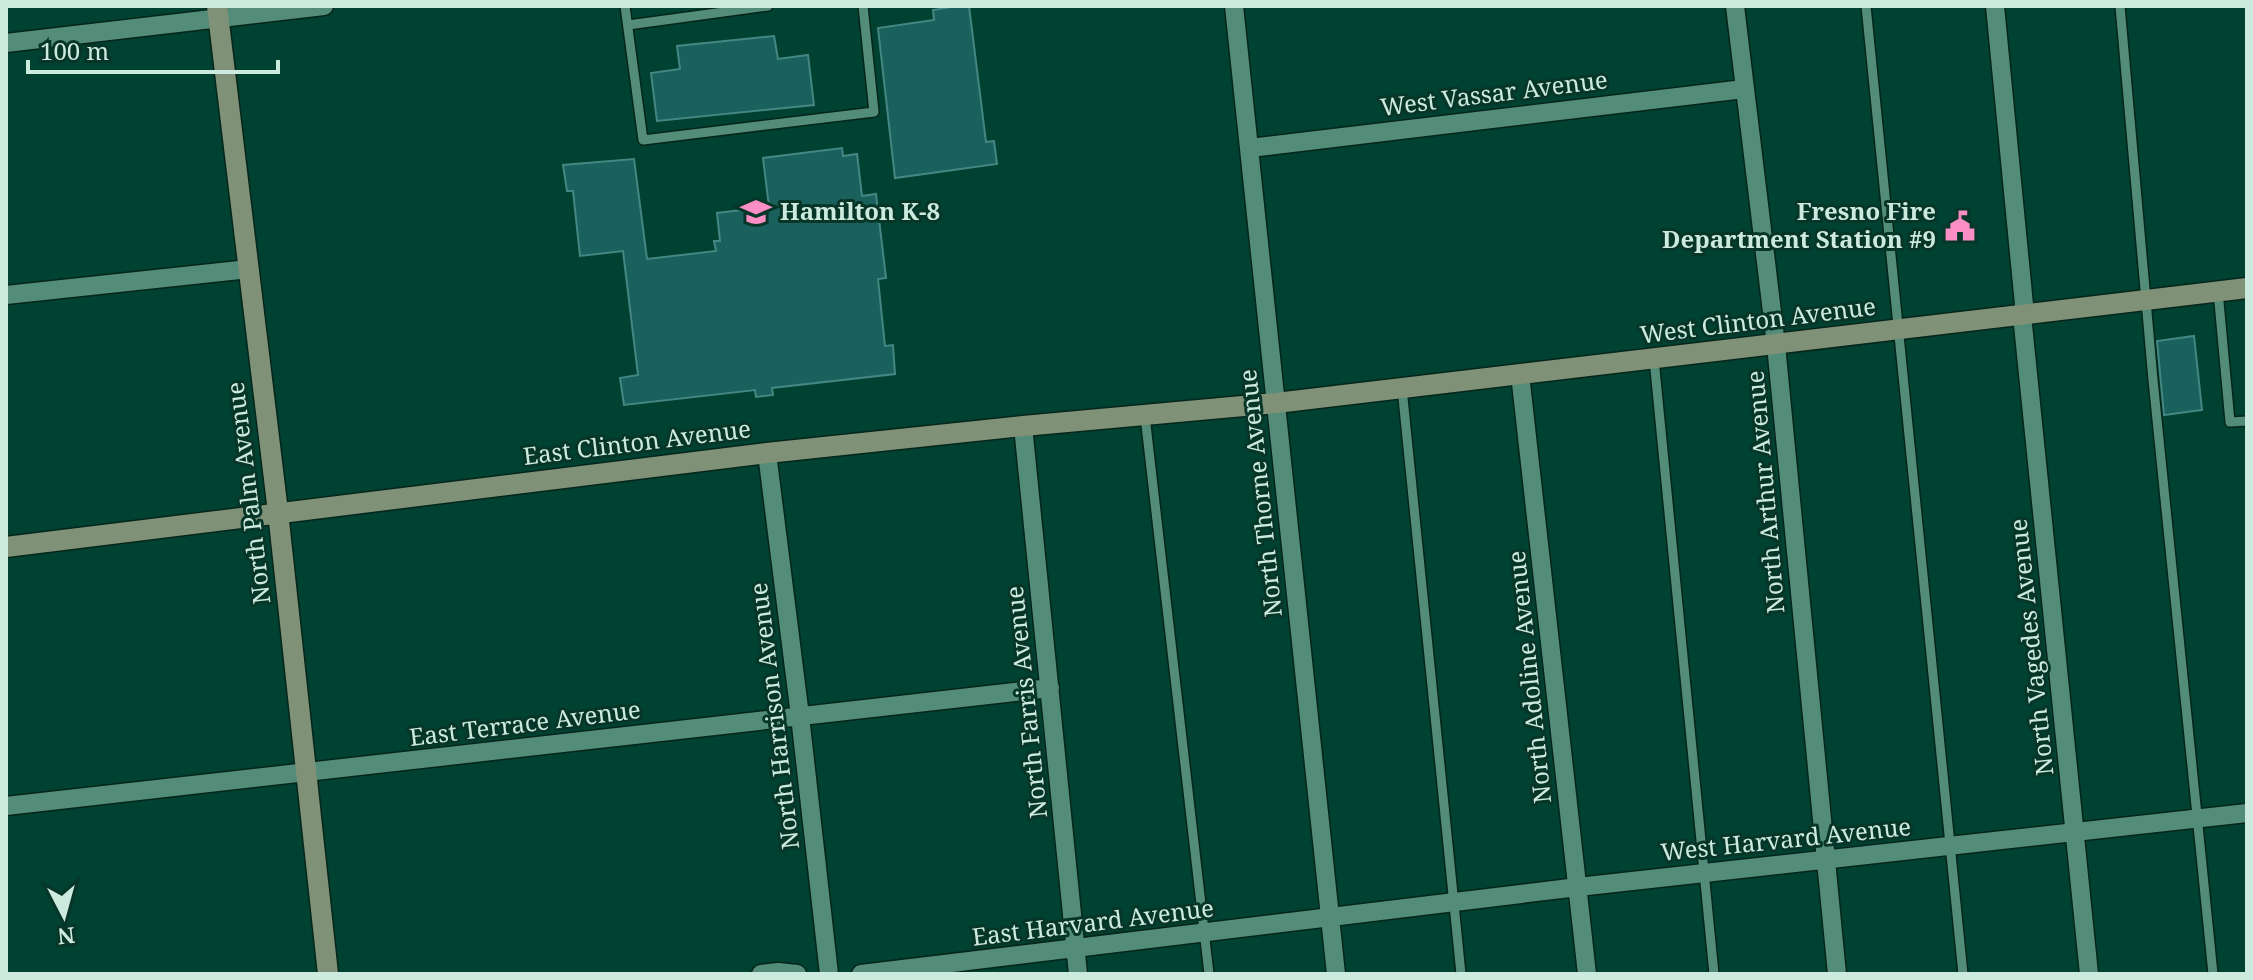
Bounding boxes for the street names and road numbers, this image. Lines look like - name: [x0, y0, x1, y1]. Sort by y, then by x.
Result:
- street label: West Vassar Avenue: [1378, 62, 1609, 123]
- street label: West Clinton Avenue: [1638, 289, 1878, 350]
- street label: North Thorne Avenue: [1230, 368, 1289, 619]
- street label: North Arthur Avenue: [1737, 369, 1792, 615]
- street label: North Palm Avenue: [218, 380, 278, 606]
- street label: East Clinton Avenue: [521, 411, 753, 472]
- street label: North Vagedes Avenue: [2001, 517, 2060, 777]
- street label: North Adoline Avenue: [1499, 549, 1558, 805]
- street label: North Harrison Avenue: [741, 581, 806, 851]
- street label: North Farris Avenue: [997, 584, 1054, 820]
- street label: East Terrace Avenue: [407, 692, 642, 753]
- street label: West Harvard Avenue: [1659, 809, 1913, 868]
- street label: East Harvard Avenue: [970, 890, 1216, 953]

